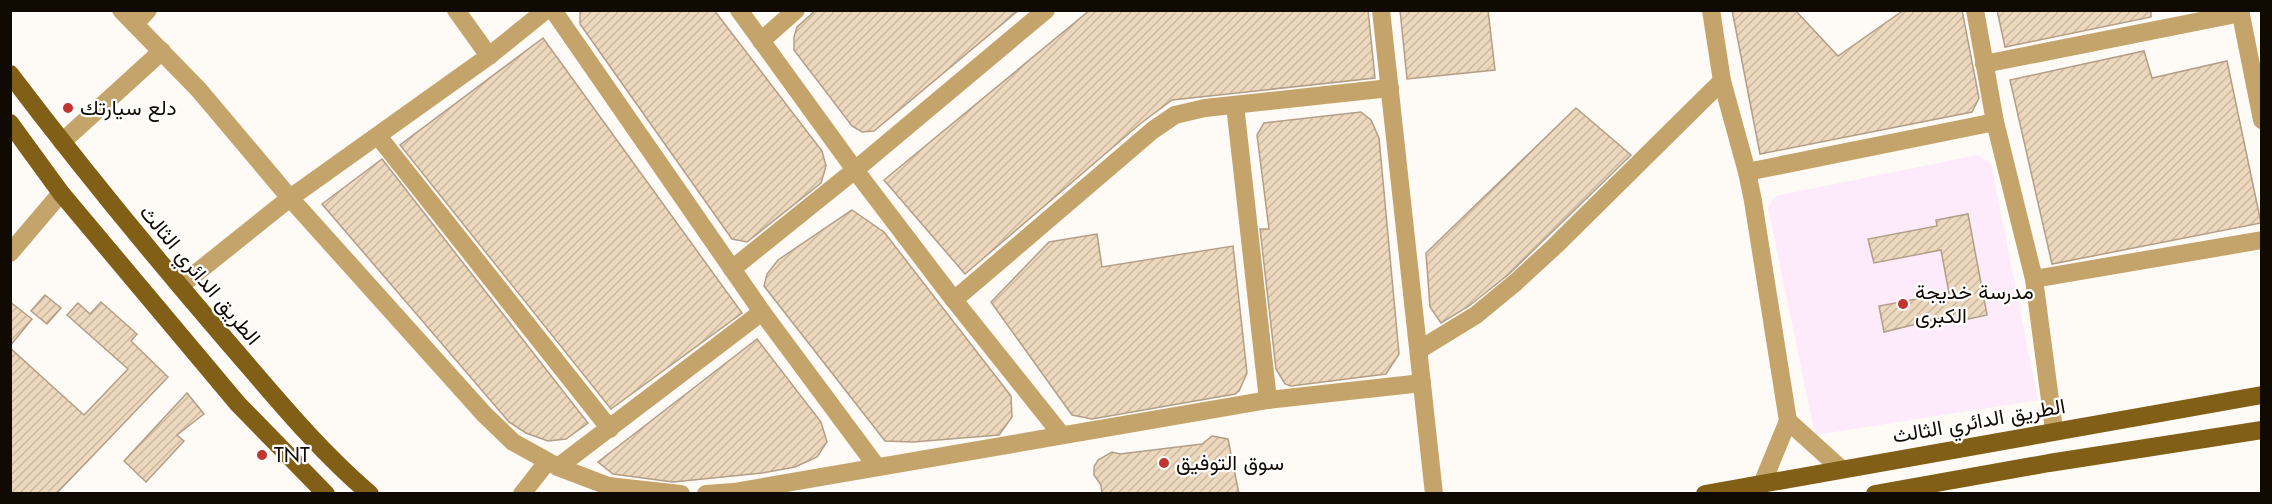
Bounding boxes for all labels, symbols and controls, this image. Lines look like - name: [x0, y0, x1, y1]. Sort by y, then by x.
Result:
- place label: دلع سيارتك: [80, 93, 177, 123]
- marker: دلع سيارتك: [61, 101, 75, 115]
- street label: الطريق الدائري الثالث: [131, 198, 268, 353]
- place label: مدرسة خديجة الكبرى: [1915, 277, 2034, 331]
- marker: مدرسة خديجة الكبرى: [1896, 297, 1910, 311]
- street label: الطريق الدائري الثالث: [1890, 391, 2068, 453]
- place label: TNT: [274, 440, 310, 470]
- marker: TNT: [255, 448, 269, 462]
- place label: سوق التوفيق: [1176, 448, 1284, 478]
- marker: سوق التوفيق: [1157, 456, 1171, 470]

